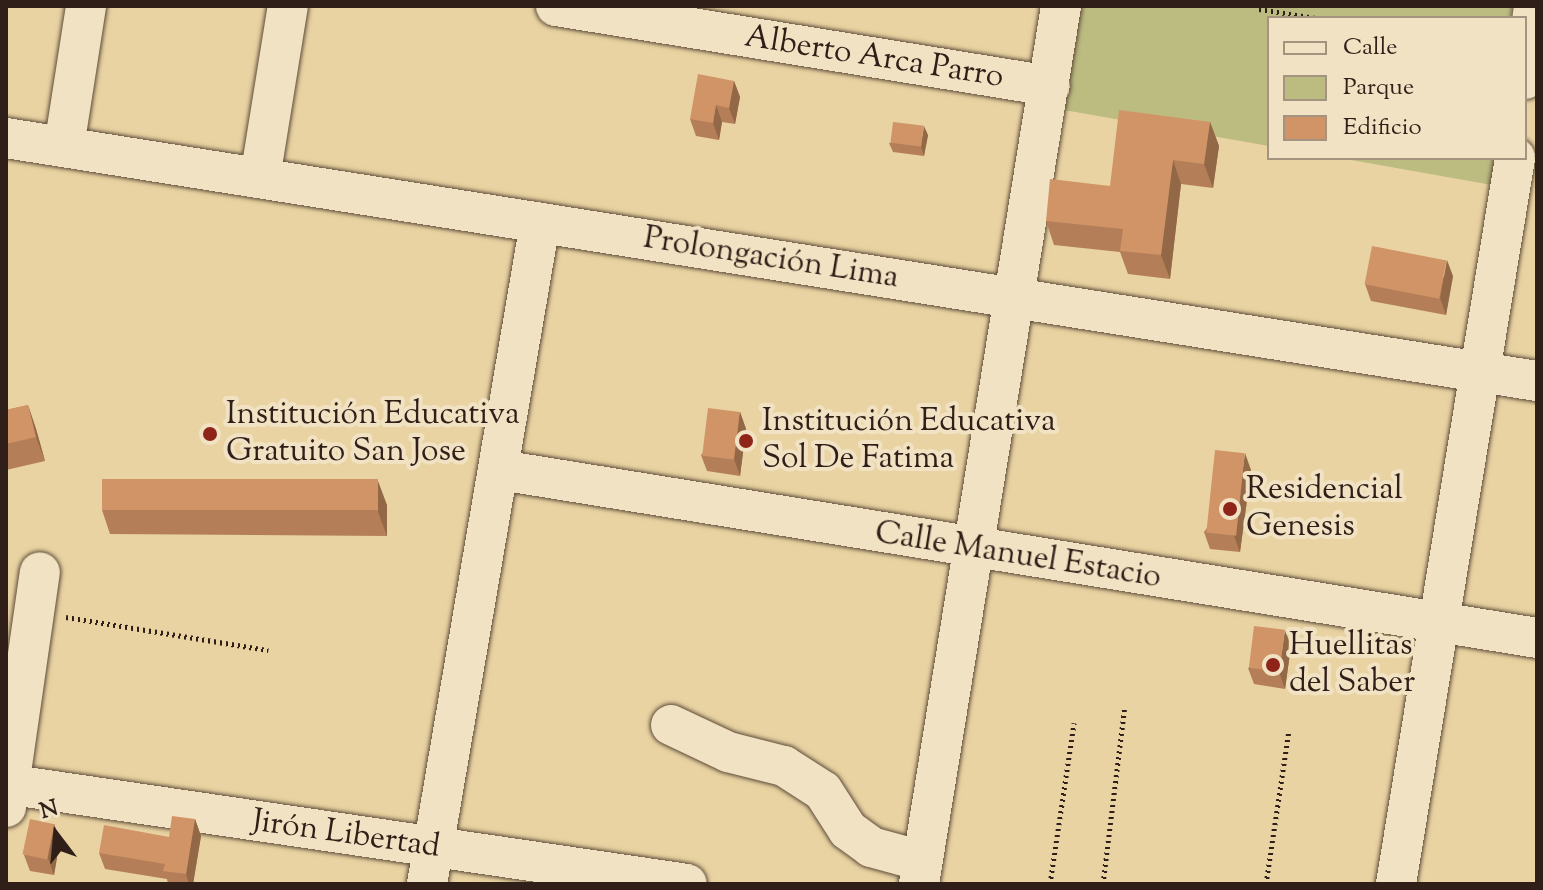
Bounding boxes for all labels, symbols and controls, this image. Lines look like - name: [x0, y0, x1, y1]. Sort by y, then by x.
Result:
- legend: [1267, 16, 1527, 160]
- street label: Alberto Arca Parro: [742, 19, 1006, 97]
- text: Calle: [1343, 31, 1397, 65]
- text: Parque: [1343, 71, 1414, 105]
- text: Edificio: [1343, 111, 1422, 145]
- street label: Prolongación Lima: [641, 220, 901, 298]
- place label: Institución Educativa Gratuito San Jose: [226, 397, 520, 472]
- place label: Institución Educativa Sol De Fatima: [762, 404, 1056, 479]
- marker: Institución Educativa Gratuito San Jose: [201, 425, 219, 443]
- marker: Institución Educativa Sol De Fatima: [737, 432, 755, 450]
- place label: Residencial Genesis: [1246, 472, 1403, 547]
- marker: Residencial Genesis: [1221, 500, 1239, 518]
- street label: Calle Manuel Estacio: [872, 514, 1164, 598]
- place label: Huellitas del Saber: [1289, 628, 1415, 703]
- marker: Huellitas del Saber: [1264, 656, 1282, 674]
- text: N: [37, 793, 62, 829]
- north arrow: [16, 794, 96, 874]
- street label: Jirón Libertad: [250, 803, 442, 867]

